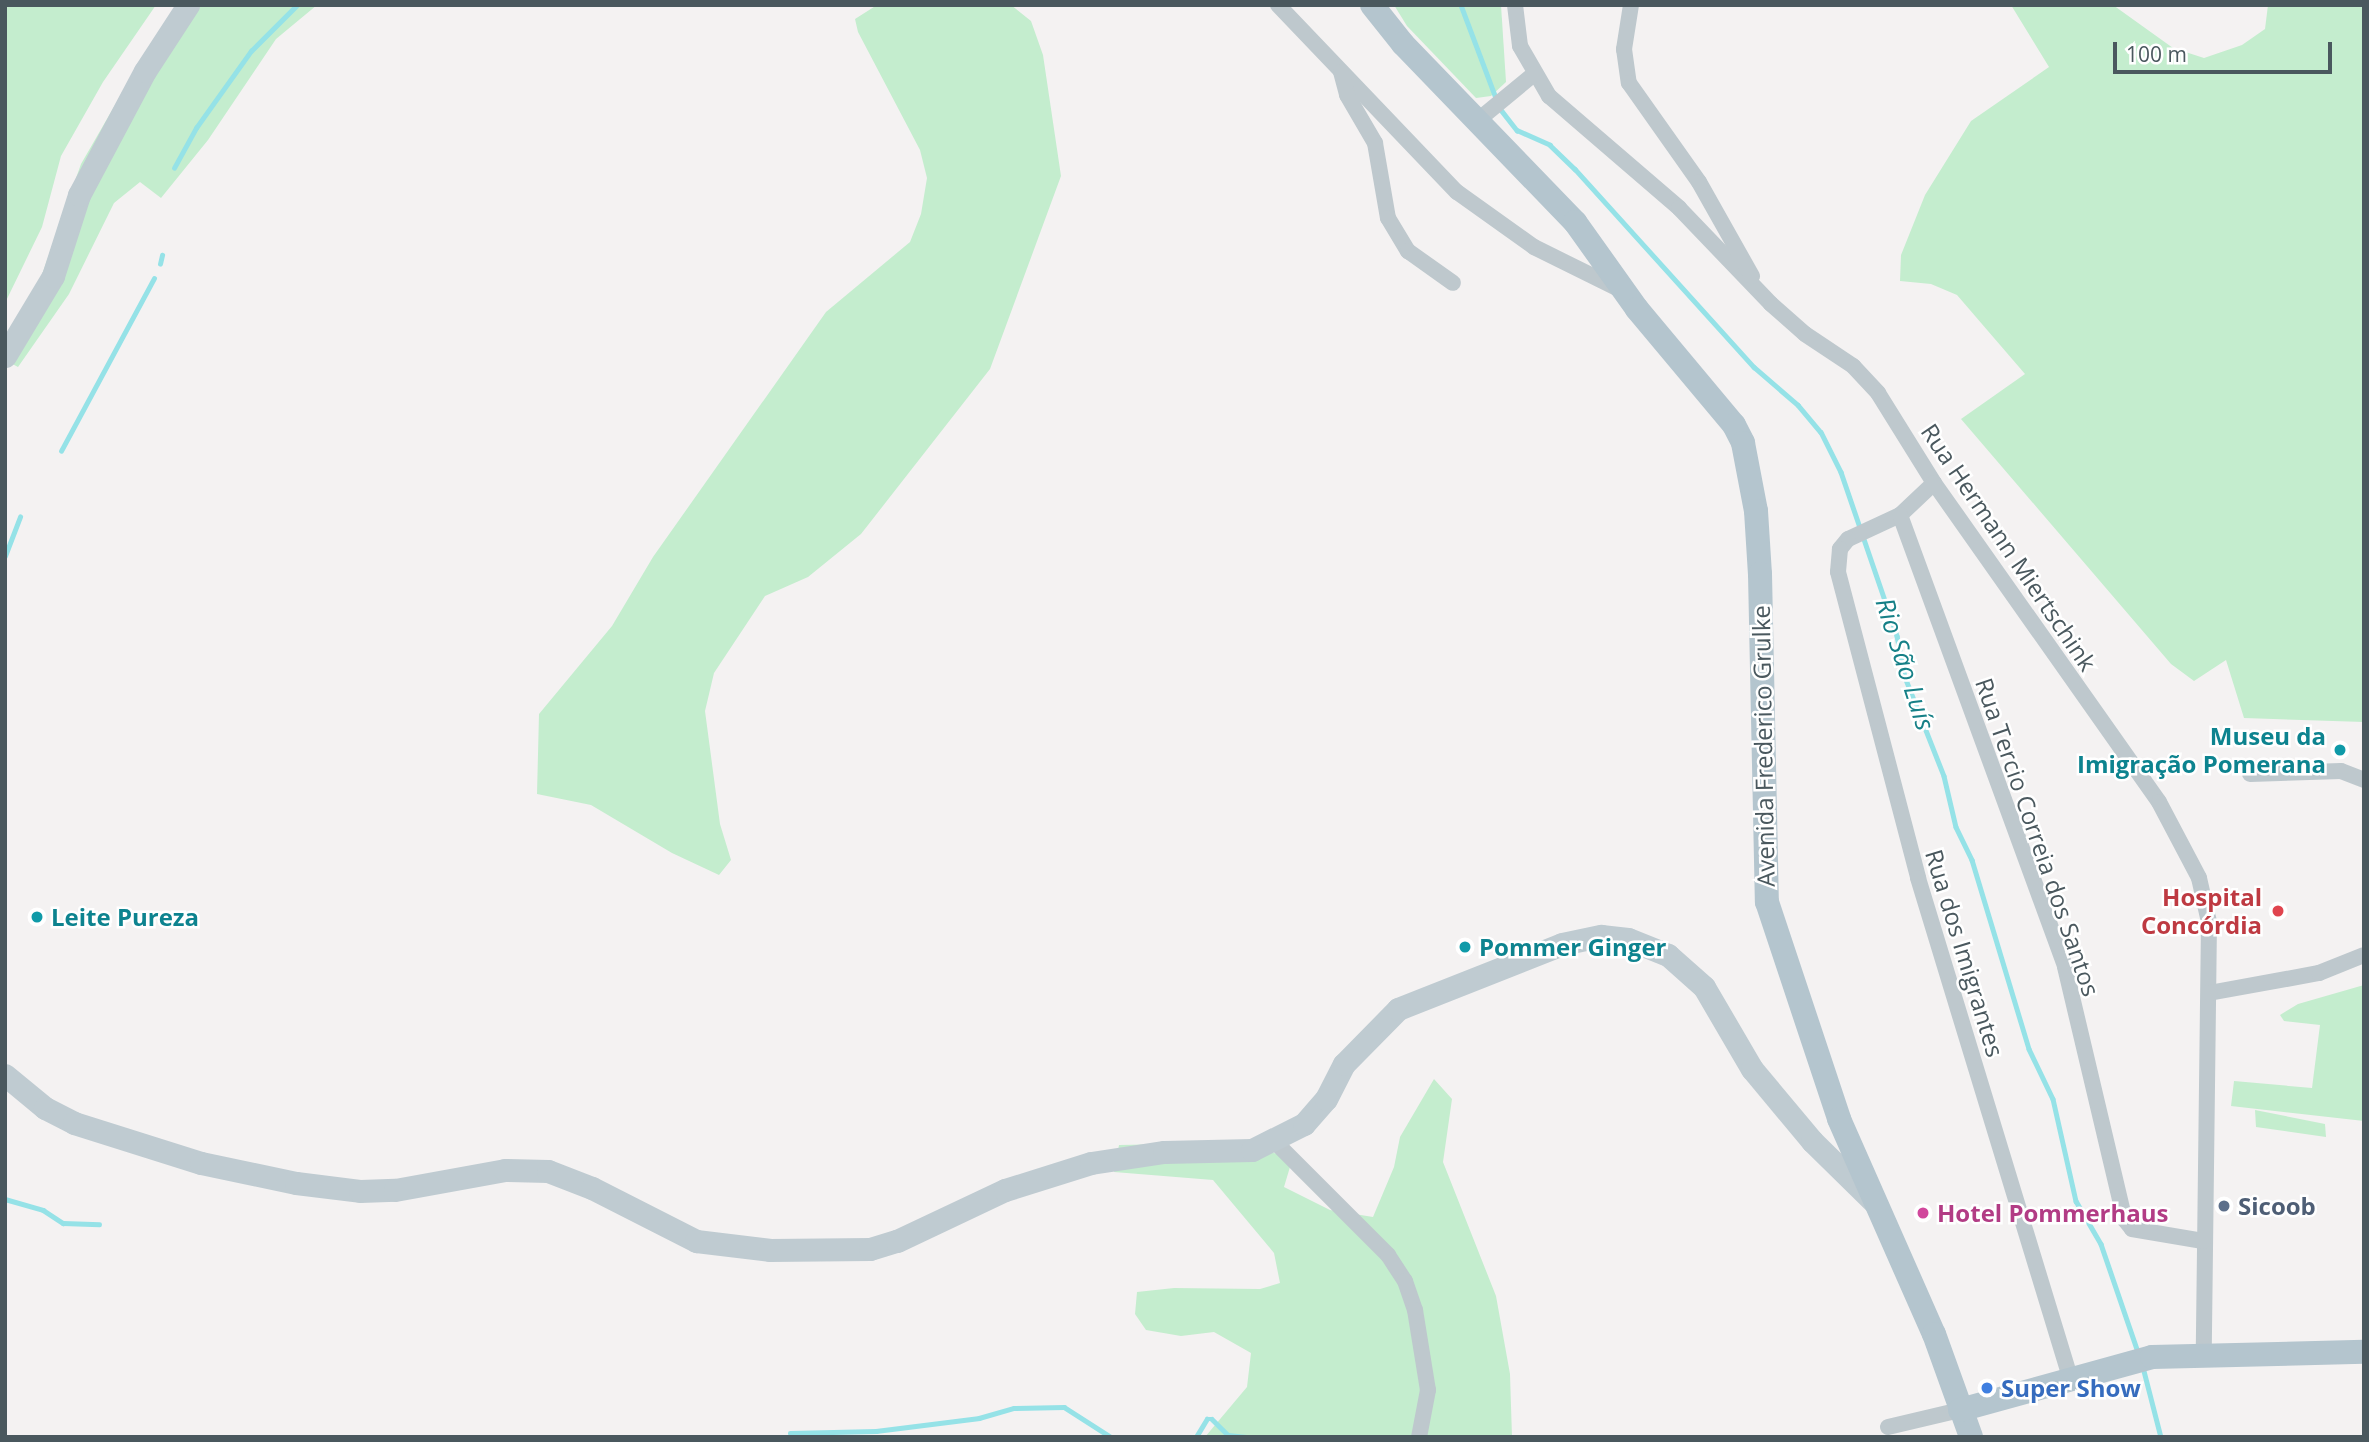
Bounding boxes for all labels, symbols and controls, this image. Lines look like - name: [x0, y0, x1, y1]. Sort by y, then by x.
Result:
- scale bar: [2117, 28, 2336, 72]
- text: 100 m: [2126, 40, 2187, 68]
- street label: Rua Hermann Miertschink: [1915, 418, 2103, 676]
- water label: Rio São Luís: [1869, 594, 1941, 734]
- street label: Avenida Frederico Grulke: [1746, 605, 1780, 887]
- street label: Rua Tercio Correia dos Santos: [1970, 674, 2106, 1000]
- place label: Museu da Imigração Pomerana: [2077, 722, 2326, 778]
- marker: Museu da Imigração Pomerana: [2332, 742, 2348, 758]
- street label: Rua dos Imigrantes: [1920, 846, 2010, 1060]
- place label: Hospital Concórdia: [2141, 883, 2262, 939]
- marker: Hospital Concórdia: [2268, 901, 2288, 921]
- place label: Leite Pureza: [51, 903, 199, 931]
- marker: Leite Pureza: [29, 909, 45, 925]
- place label: Pommer Ginger: [1479, 933, 1666, 961]
- marker: Pommer Ginger: [1457, 939, 1473, 955]
- place label: Sicoob: [2238, 1192, 2316, 1220]
- marker: Sicoob: [2216, 1198, 2232, 1214]
- place label: Hotel Pommerhaus: [1937, 1199, 2168, 1227]
- marker: Hotel Pommerhaus: [1915, 1205, 1931, 1221]
- place label: Super Show: [2001, 1374, 2141, 1402]
- marker: Super Show: [1979, 1380, 1995, 1396]

